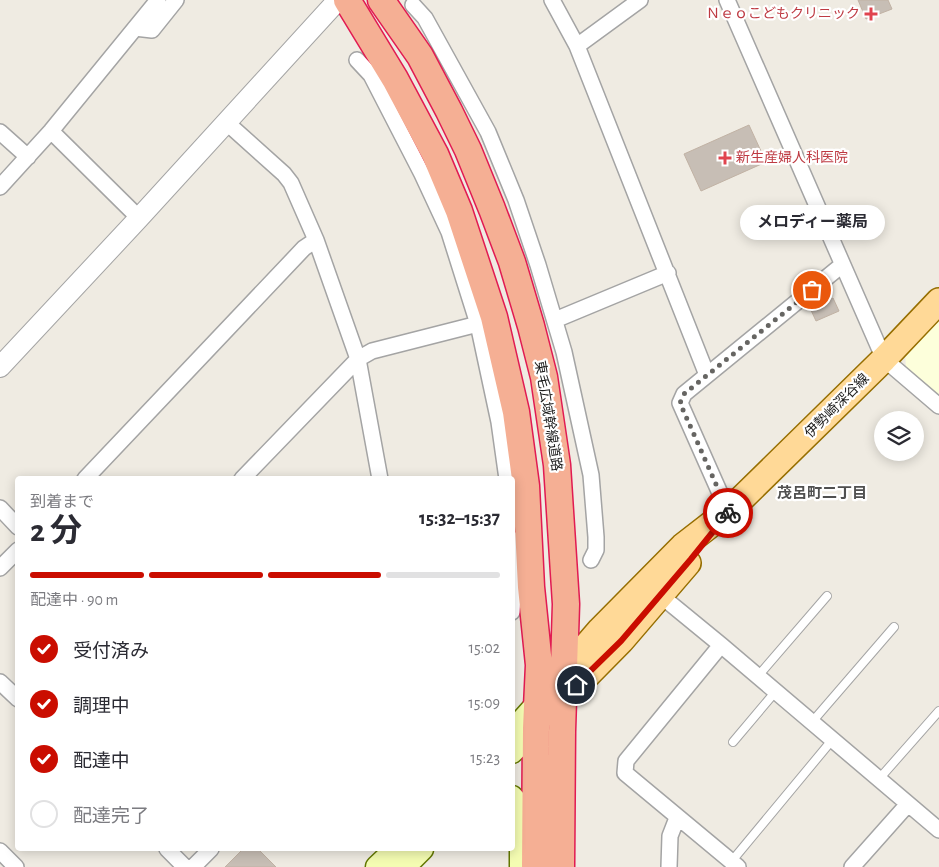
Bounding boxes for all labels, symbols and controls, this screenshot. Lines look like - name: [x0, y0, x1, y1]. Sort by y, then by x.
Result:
- place label: Ｎｅｏこどもクリニック: [706, 6, 860, 21]
- marker: Ｎｅｏこどもクリニック: [864, 7, 878, 21]
- place label: 新生産婦人科医院: [736, 150, 848, 165]
- marker: 新生産婦人科医院: [718, 151, 732, 165]
- callout: メロディー薬局: [740, 205, 884, 240]
- text: メロディー薬局: [757, 214, 868, 230]
- pin: [791, 269, 833, 311]
- icon: bag: [798, 276, 826, 304]
- street label: 東毛広域幹線道路: [532, 359, 565, 472]
- street label: 伊勢崎深谷線: [802, 371, 872, 441]
- map controls: [874, 411, 924, 461]
- button: layers: [874, 411, 924, 461]
- district label: 茂呂町二丁目: [777, 485, 867, 501]
- courier: [703, 488, 753, 538]
- text: 到着まで: [30, 494, 94, 510]
- icon: bike: [714, 499, 742, 527]
- text: 15:32–15:37: [419, 509, 500, 528]
- text: 2 分: [30, 515, 82, 547]
- text: 配達中 · 90 m: [30, 592, 118, 608]
- icon: check: [30, 635, 58, 663]
- text: 15:02: [468, 640, 500, 656]
- text: 受付済み: [73, 642, 149, 661]
- pin: [555, 664, 597, 706]
- icon: home: [562, 671, 590, 699]
- icon: check: [30, 690, 58, 718]
- text: 15:09: [468, 695, 500, 711]
- text: 調理中: [73, 697, 130, 716]
- icon: check: [30, 745, 58, 773]
- text: 15:23: [470, 750, 500, 766]
- text: 配達中: [73, 752, 130, 771]
- text: 配達完了: [73, 807, 149, 826]

